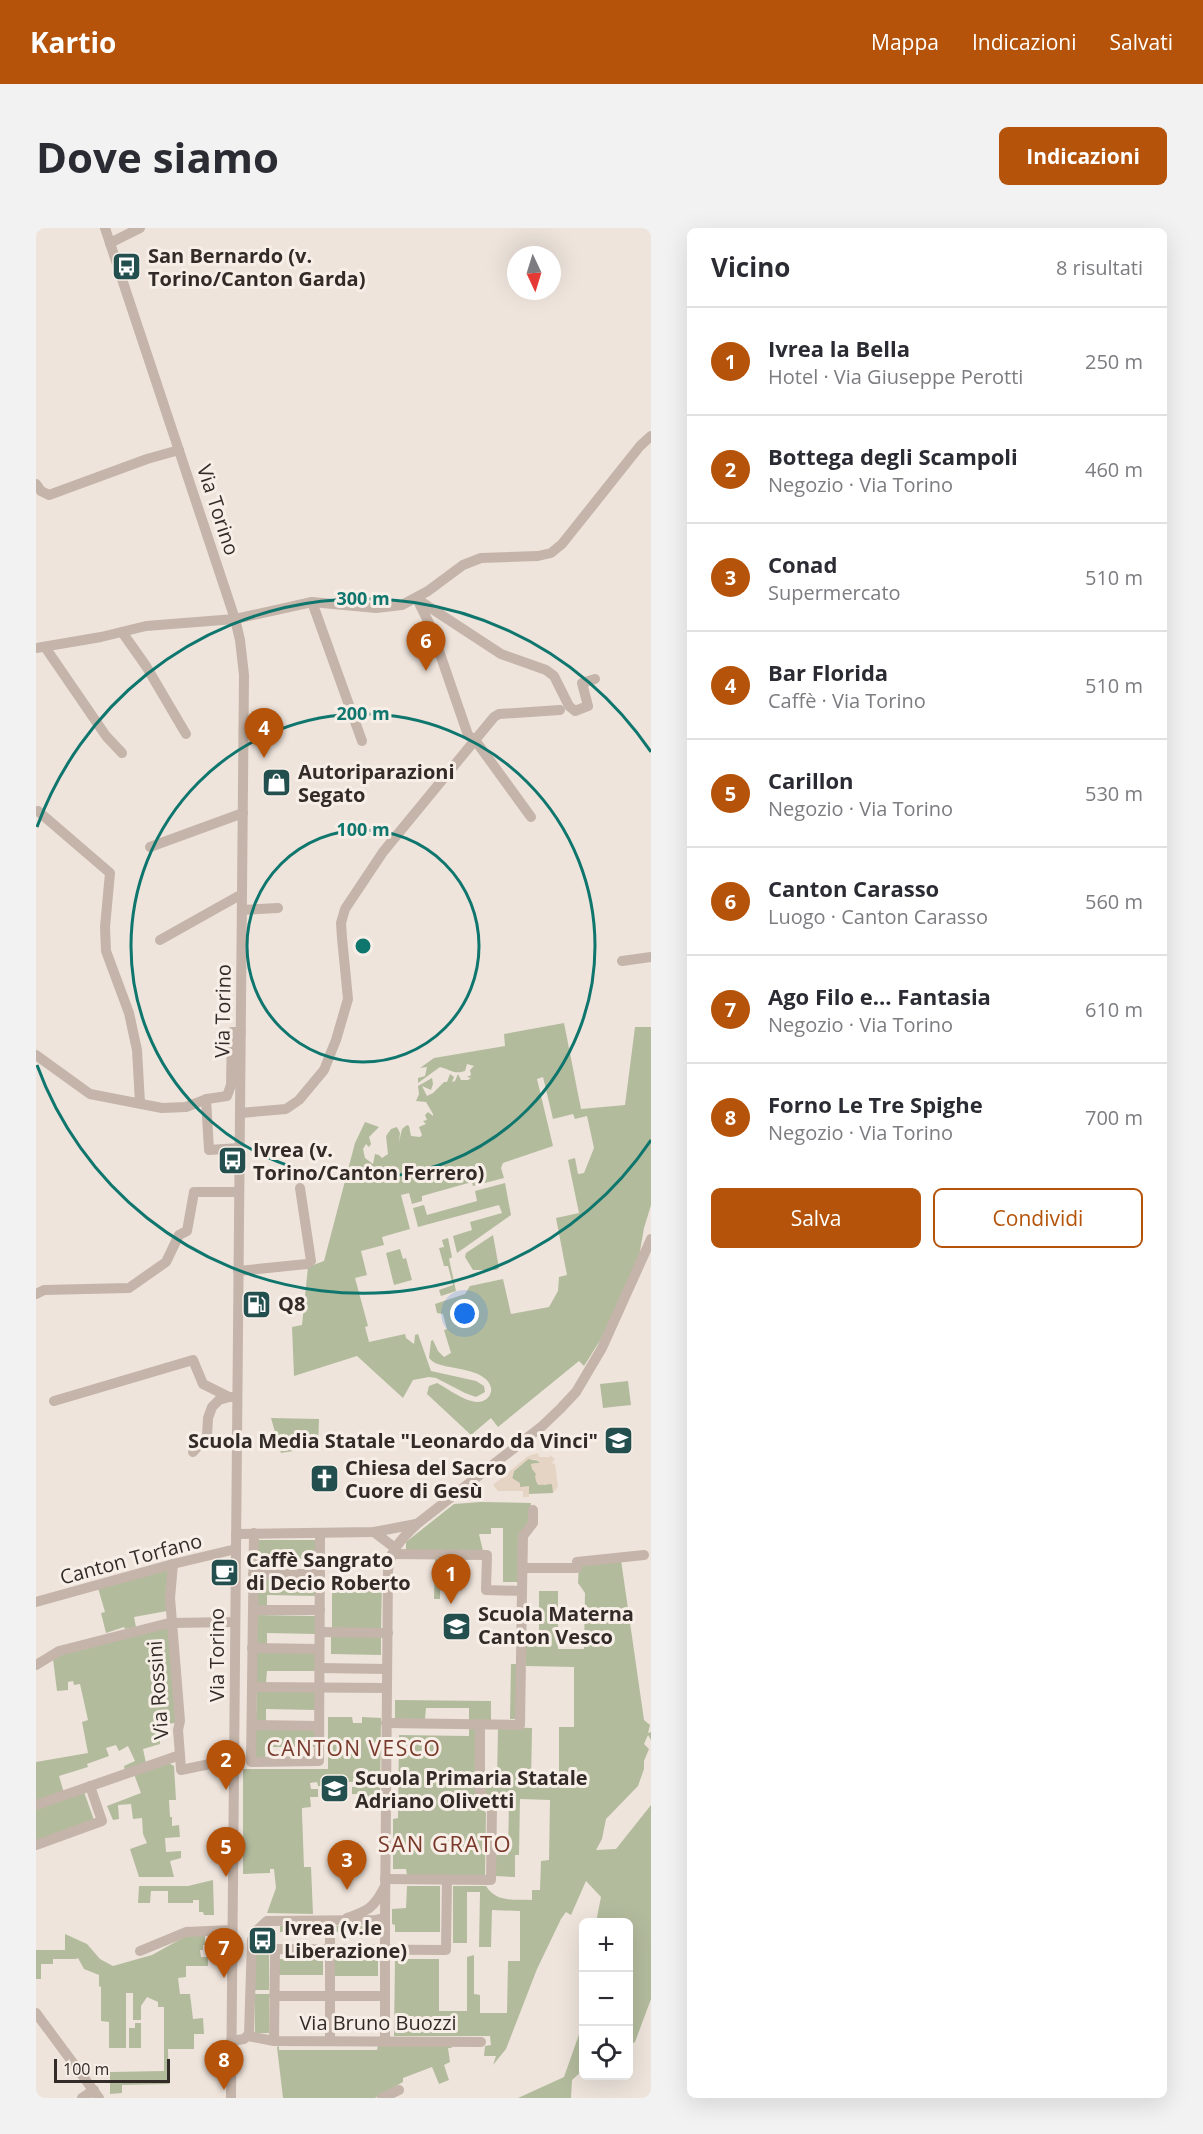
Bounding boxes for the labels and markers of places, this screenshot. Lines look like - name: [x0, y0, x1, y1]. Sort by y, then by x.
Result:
- place label: San Bernardo (v. Torino/Canton Garda): [148, 242, 365, 292]
- bus stop icon: San Bernardo (v. Torino/Canton Garda): [111, 251, 143, 283]
- pin: 6: [406, 622, 446, 671]
- pin: 4: [244, 708, 284, 758]
- place label: Autoriparazioni Segato: [298, 758, 455, 808]
- shop icon: Autoriparazioni Segato: [261, 767, 293, 799]
- centre of rings: [353, 936, 373, 956]
- place label: Ivrea (v. Torino/Canton Ferrero): [253, 1136, 484, 1186]
- bus stop icon: Ivrea (v. Torino/Canton Ferrero): [216, 1145, 248, 1177]
- fuel station icon: Q8: [241, 1288, 273, 1320]
- place label: Q8: [278, 1290, 305, 1317]
- school or university icon: Scuola Media Statale "Leonardo da Vinci": [603, 1425, 635, 1457]
- place label: Scuola Media Statale "Leonardo da Vinci": [188, 1427, 598, 1454]
- place label: Chiesa del Sacro Cuore di Gesù: [345, 1454, 507, 1504]
- church icon: Chiesa del Sacro Cuore di Gesù: [308, 1463, 340, 1495]
- place label: Caffè Sangrato di Decio Roberto: [246, 1546, 411, 1596]
- pin: 1: [432, 1554, 470, 1604]
- cafe icon: Caffè Sangrato di Decio Roberto: [209, 1556, 241, 1588]
- place label: Scuola Materna Canton Vesco: [478, 1600, 634, 1650]
- school or university icon: Scuola Materna Canton Vesco: [441, 1610, 473, 1642]
- pin: 2: [206, 1740, 246, 1790]
- place label: Scuola Primaria Statale Adriano Olivetti: [355, 1764, 588, 1814]
- school or university icon: Scuola Primaria Statale Adriano Olivetti: [318, 1773, 350, 1805]
- pin: 5: [206, 1828, 246, 1877]
- pin: 3: [328, 1840, 366, 1890]
- place label: Ivrea (v.le Liberazione): [284, 1914, 407, 1964]
- bus stop icon: Ivrea (v.le Liberazione): [247, 1924, 279, 1956]
- pin: 7: [204, 1928, 243, 1978]
- pin: 8: [204, 2040, 243, 2090]

